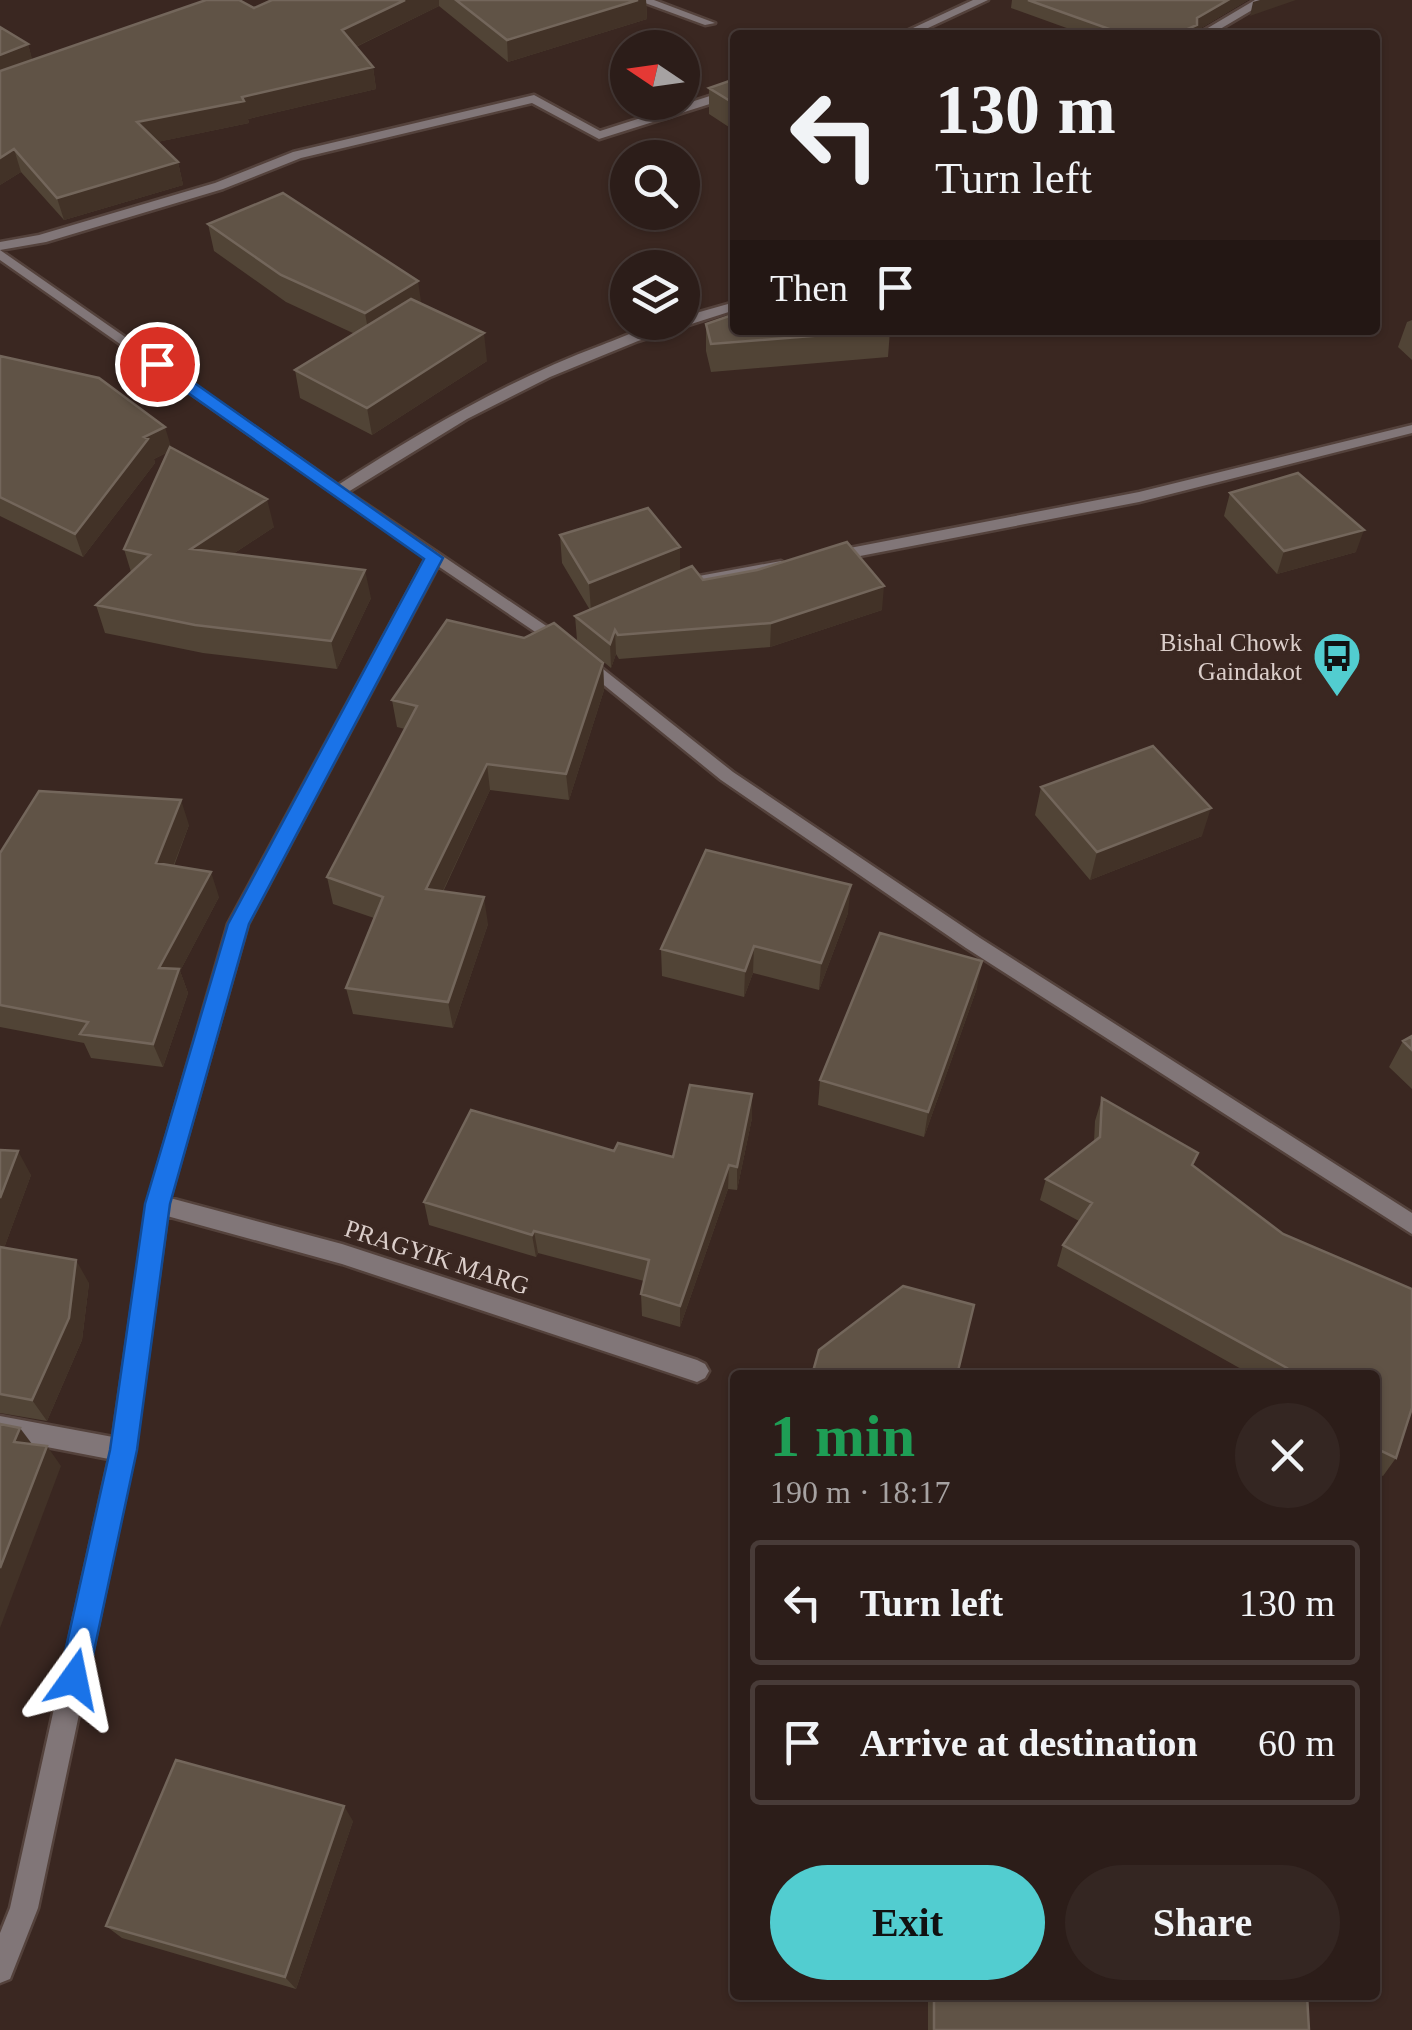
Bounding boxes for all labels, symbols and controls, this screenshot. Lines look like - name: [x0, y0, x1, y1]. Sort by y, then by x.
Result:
- north arrow: [610, 30, 700, 120]
- map controls: [610, 30, 700, 340]
- icon: left: [770, 70, 900, 200]
- text: 130 m: [935, 71, 1116, 148]
- button: search: [610, 140, 700, 230]
- text: Turn left: [935, 153, 1092, 203]
- button: layers: [610, 250, 700, 340]
- icon: arrive: [868, 260, 923, 315]
- text: Then: [770, 267, 848, 309]
- pin: [115, 322, 200, 407]
- icon: arrive: [130, 337, 185, 392]
- place label: Bishal Chowk Gaindakot: [1160, 629, 1302, 685]
- bus stop icon: Bishal Chowk Gaindakot: [1311, 630, 1363, 698]
- street label: PRAGYIK MARG: [341, 1214, 533, 1300]
- text: 1 min: [770, 1403, 915, 1469]
- button: close: [1235, 1403, 1340, 1508]
- text: 190 m · 18:17: [770, 1474, 950, 1510]
- icon: left: [775, 1575, 830, 1630]
- text: Turn left: [860, 1582, 1003, 1624]
- text: 130 m: [1239, 1582, 1335, 1624]
- position arrow: [22, 1627, 126, 1731]
- icon: arrive: [775, 1715, 830, 1770]
- text: Arrive at destination: [860, 1722, 1198, 1764]
- text: 60 m: [1258, 1722, 1335, 1764]
- button: Exit: [770, 1865, 1045, 1980]
- button: Share: [1065, 1865, 1340, 1980]

